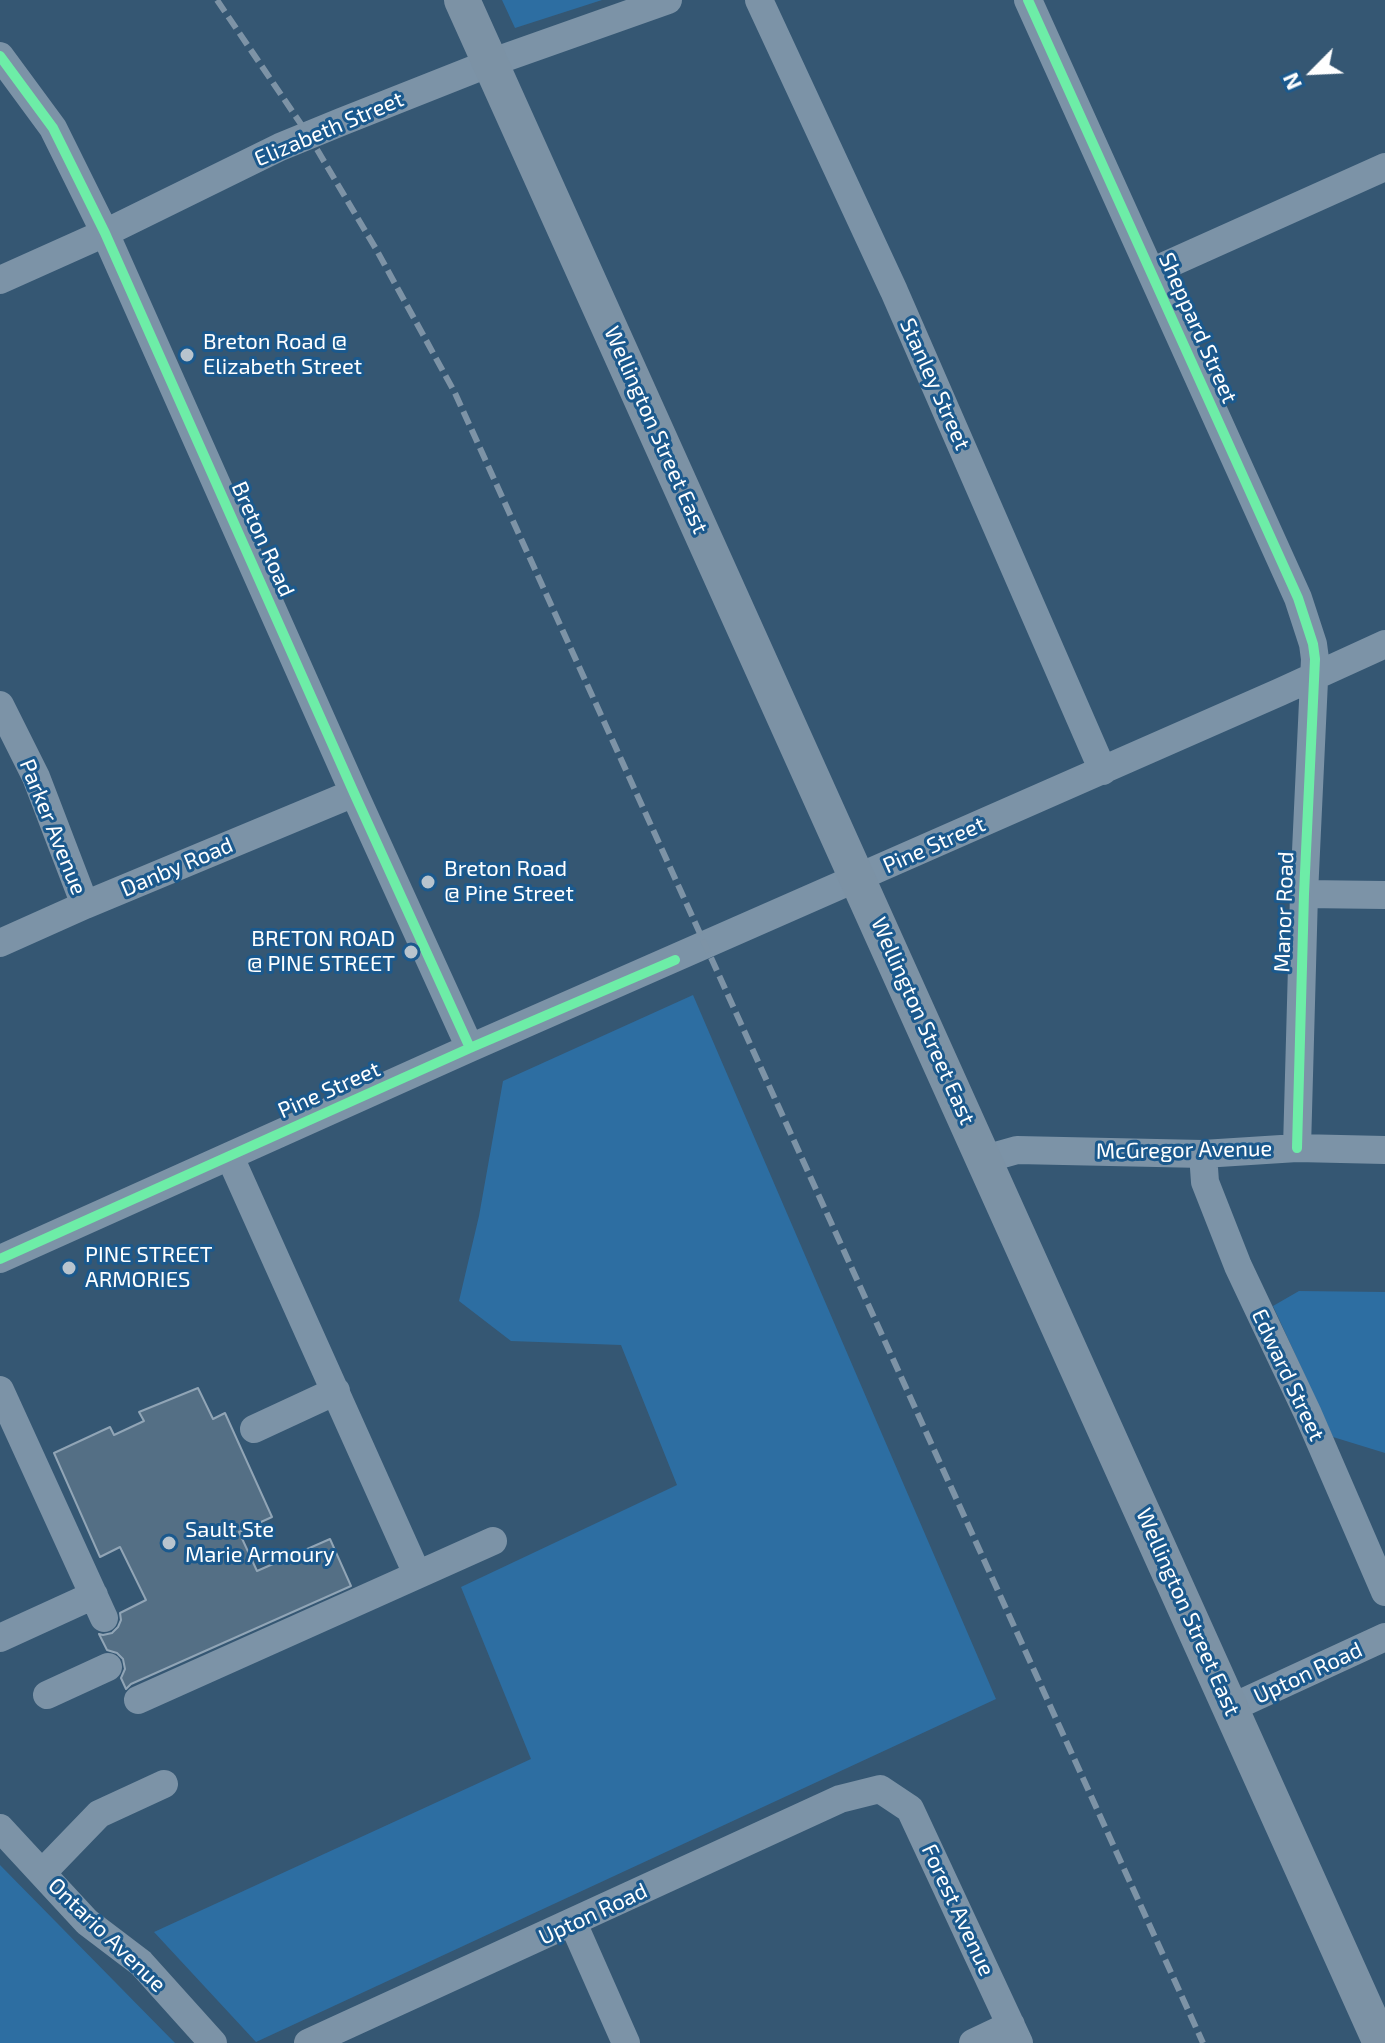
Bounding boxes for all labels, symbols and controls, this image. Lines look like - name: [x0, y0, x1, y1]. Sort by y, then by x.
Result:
- north arrow: [1273, 32, 1353, 112]
- text: N: [1276, 69, 1306, 94]
- street label: Elizabeth Street: [251, 86, 407, 172]
- street label: Sheppard Street: [1153, 249, 1243, 407]
- street label: Stanley Street: [894, 314, 976, 454]
- street label: Wellington Street East: [598, 322, 714, 538]
- place label: Breton Road @ Elizabeth Street: [203, 329, 362, 380]
- marker: Breton Road @ Elizabeth Street: [178, 346, 196, 364]
- street label: Breton Road: [226, 477, 300, 601]
- street label: Parker Avenue: [14, 755, 92, 899]
- street label: Pine Street: [879, 811, 989, 879]
- street label: Danby Road: [117, 832, 237, 902]
- street label: Manor Road: [1269, 851, 1299, 973]
- place label: Breton Road @ Pine Street: [444, 856, 574, 908]
- marker: Breton Road @ Pine Street: [419, 873, 437, 891]
- street label: Wellington Street East: [865, 913, 981, 1129]
- place label: BRETON ROAD @ PINE STREET: [247, 926, 395, 978]
- marker: BRETON ROAD @ PINE STREET: [402, 943, 420, 961]
- street label: Pine Street: [274, 1056, 384, 1124]
- street label: McGregor Avenue: [1096, 1135, 1272, 1165]
- place label: PINE STREET ARMORIES: [85, 1242, 213, 1294]
- marker: PINE STREET ARMORIES: [60, 1259, 78, 1277]
- street label: Edward Street: [1246, 1305, 1330, 1445]
- street label: Wellington Street East: [1130, 1504, 1246, 1720]
- place label: Sault Ste Marie Armoury: [185, 1517, 335, 1568]
- marker: Sault Ste Marie Armoury: [160, 1534, 178, 1552]
- street label: Upton Road: [1250, 1636, 1366, 1710]
- street label: Forest Avenue: [916, 1840, 1000, 1980]
- street label: Ontario Avenue: [43, 1872, 171, 1998]
- street label: Upton Road: [535, 1877, 651, 1951]

